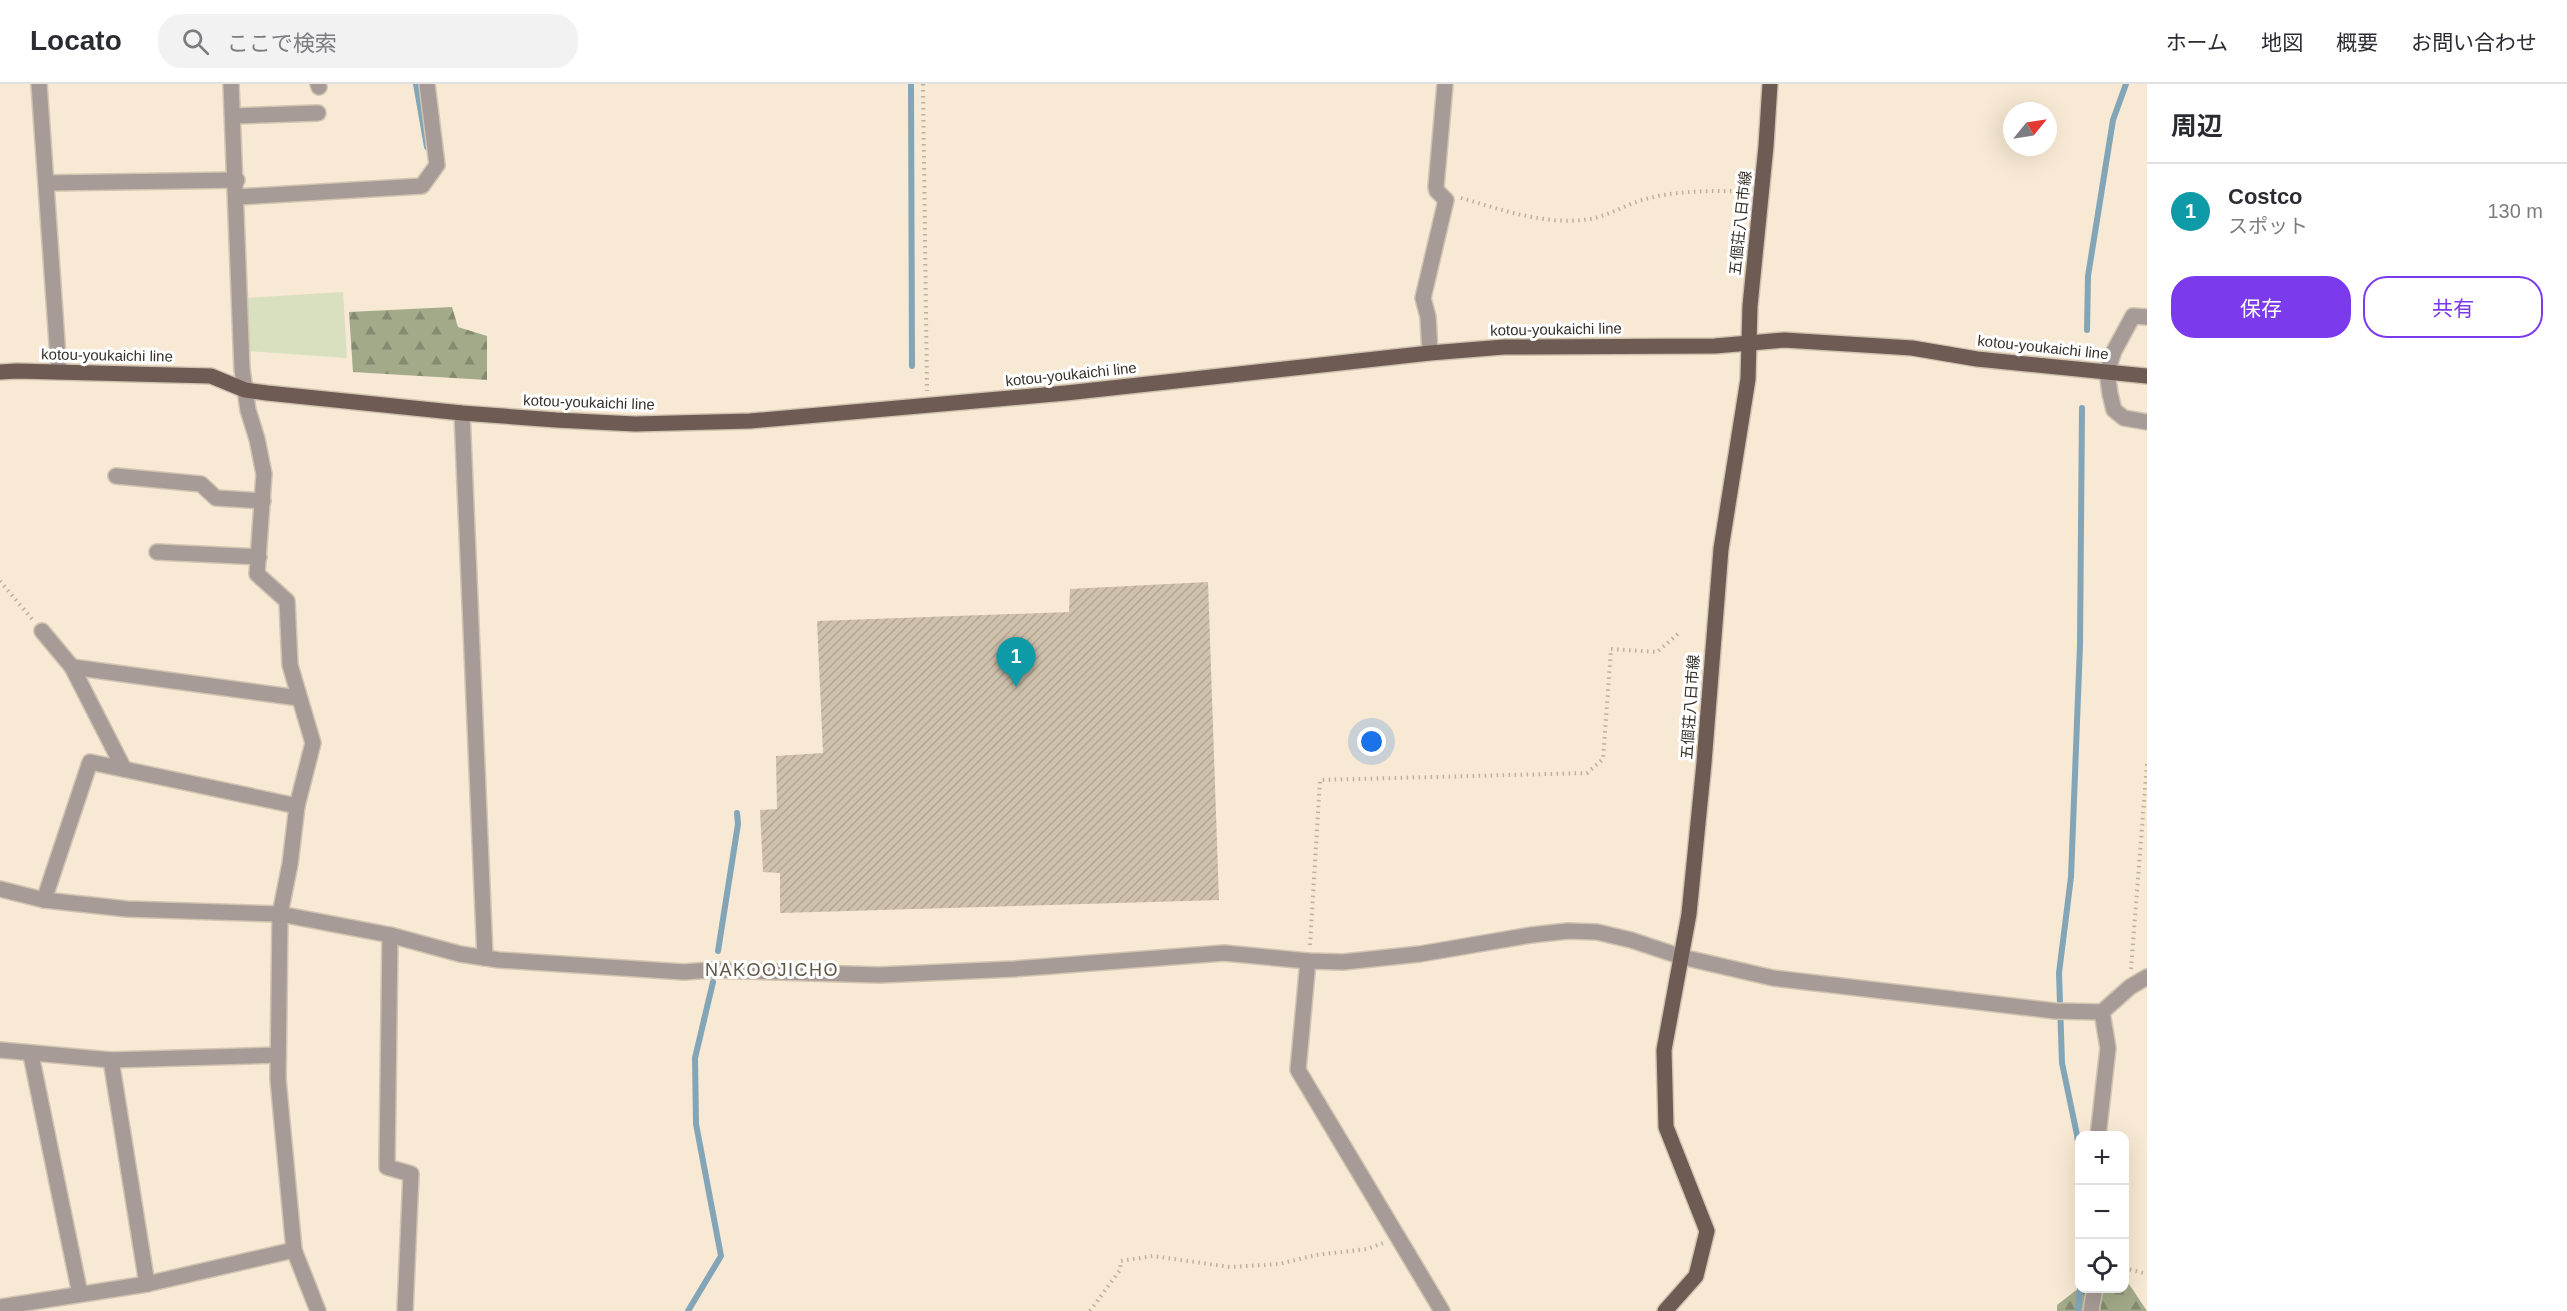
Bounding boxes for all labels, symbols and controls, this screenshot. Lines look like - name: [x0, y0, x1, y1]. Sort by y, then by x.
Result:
- search box: [158, 14, 578, 68]
- text: Locato: [30, 25, 122, 56]
- icon: search: [179, 25, 212, 58]
- text: ここで検索: [227, 31, 337, 56]
- text: ホーム: [2166, 31, 2228, 54]
- text: 地図: [2261, 31, 2303, 54]
- text: 概要: [2336, 31, 2378, 54]
- text: お問い合わせ: [2411, 31, 2537, 54]
- north arrow: [2003, 102, 2057, 156]
- text: 周辺: [2171, 111, 2223, 141]
- street label: 五個荘八日市線: [1726, 170, 1754, 276]
- text: Costco: [2228, 184, 2303, 209]
- text: 1: [2185, 200, 2196, 222]
- text: 130 m: [2487, 200, 2543, 222]
- text: スポット: [2228, 215, 2308, 237]
- button: 保存: [2171, 276, 2351, 338]
- button: 共有: [2363, 276, 2543, 338]
- street label: kotou-youkaichi line: [1490, 319, 1622, 339]
- street label: kotou-youkaichi line: [1977, 332, 2109, 362]
- street label: kotou-youkaichi line: [41, 345, 173, 365]
- street label: kotou-youkaichi line: [1005, 359, 1137, 389]
- street label: kotou-youkaichi line: [523, 391, 655, 413]
- pin: 1: [996, 638, 1036, 687]
- street label: 五個荘八日市線: [1678, 654, 1702, 760]
- your location: [1357, 727, 1386, 756]
- district label: NAKOOJICHO: [705, 960, 839, 980]
- map controls: [2075, 1131, 2129, 1293]
- button: +: [2075, 1131, 2129, 1185]
- button: −: [2075, 1185, 2129, 1239]
- button: locate: [2075, 1239, 2129, 1293]

